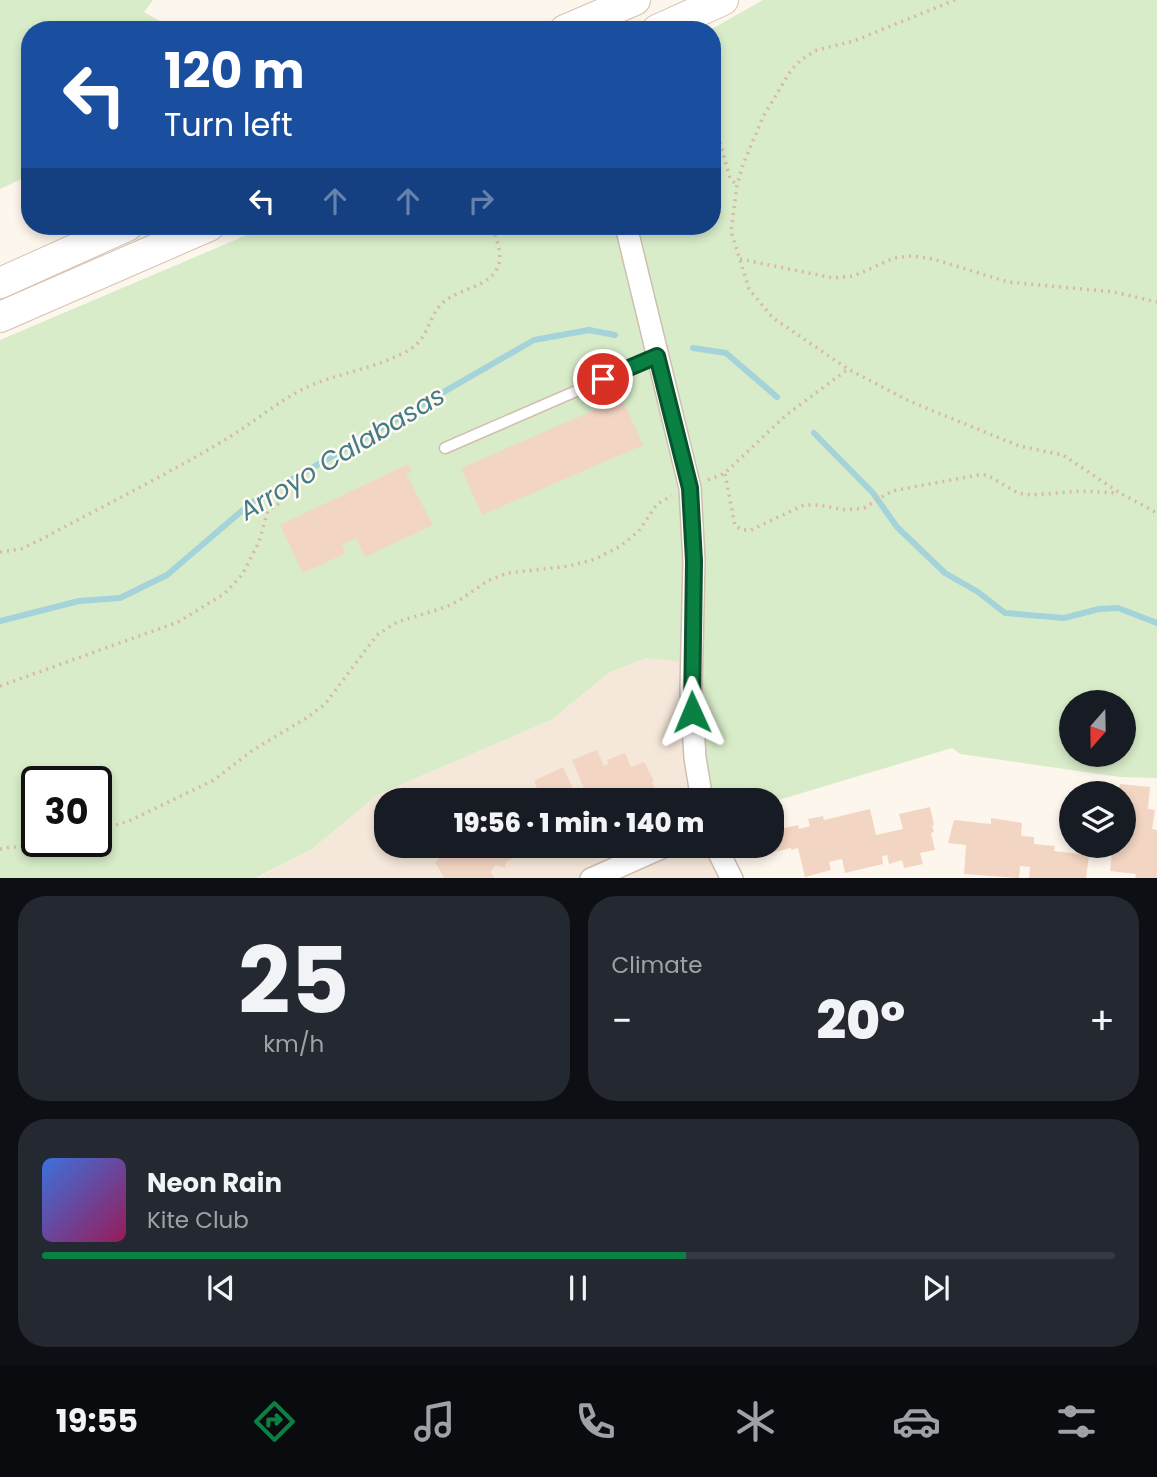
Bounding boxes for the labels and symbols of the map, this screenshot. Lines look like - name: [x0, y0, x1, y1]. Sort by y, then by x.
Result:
- pin: [573, 349, 633, 409]
- water label: Arroyo Calabasas: [232, 377, 452, 529]
- position arrow: [655, 675, 729, 749]
- north arrow: [1059, 690, 1136, 766]
- speed limit sign: 30: [21, 766, 112, 857]

